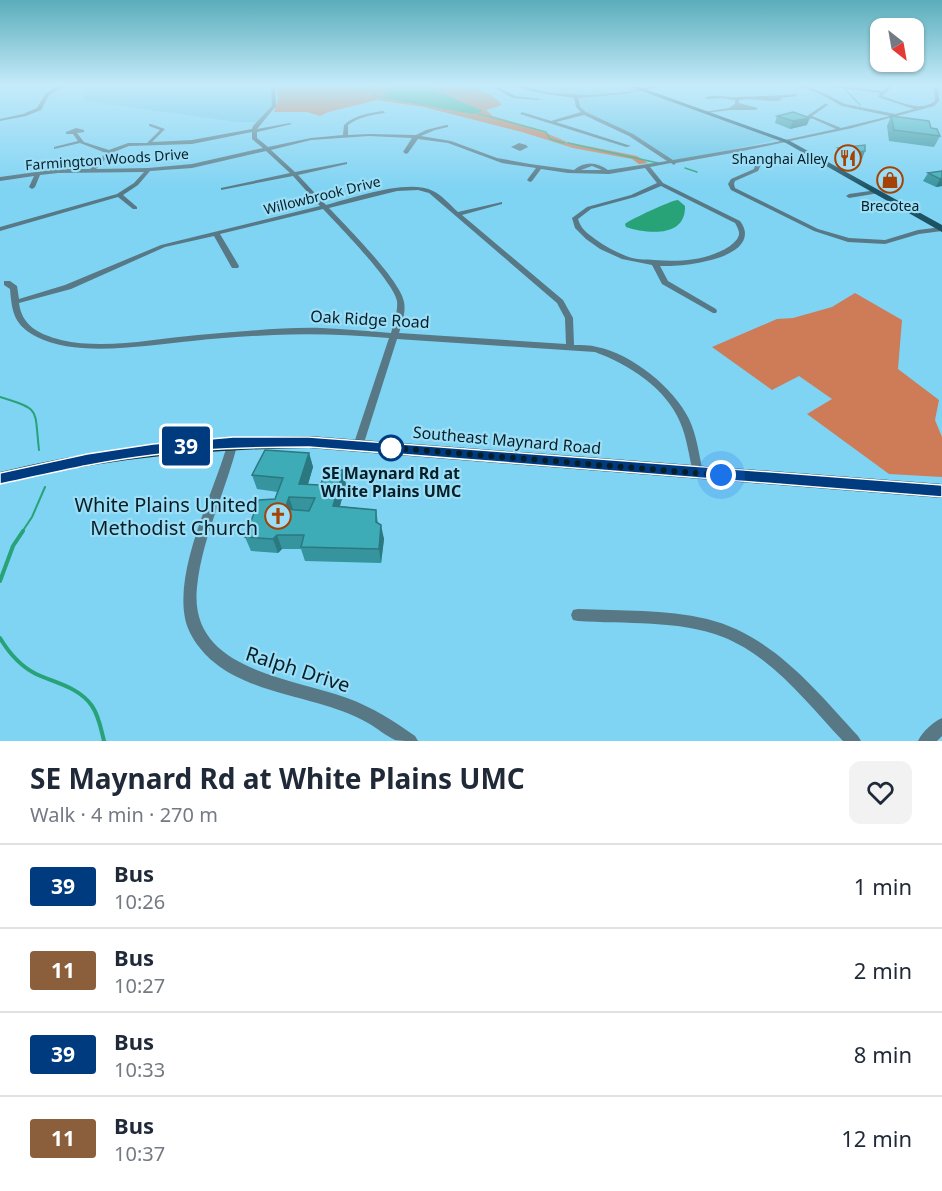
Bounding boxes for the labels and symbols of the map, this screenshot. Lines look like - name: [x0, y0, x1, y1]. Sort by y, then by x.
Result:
- north arrow: [870, 18, 924, 72]
- restaurant icon: Shanghai Alley: [833, 143, 863, 173]
- street label: Farmington Woods Drive: [25, 144, 190, 174]
- place label: Shanghai Alley: [732, 149, 829, 168]
- shop icon: Brecotea: [875, 165, 905, 195]
- street label: Willowbrook Drive: [262, 171, 383, 219]
- place label: Brecotea: [861, 196, 919, 215]
- street label: Oak Ridge Road: [310, 305, 430, 333]
- street label: Southeast Maynard Road: [412, 421, 602, 459]
- line badge: 39: [159, 426, 213, 466]
- marker: SE Maynard Rd at White Plains UMC: [378, 435, 404, 461]
- your location: [706, 460, 736, 490]
- place label: SE Maynard Rd at White Plains UMC: [321, 462, 461, 502]
- place label: White Plains United Methodist Church: [74, 491, 258, 541]
- church icon: White Plains United Methodist Church: [263, 501, 293, 531]
- street label: Ralph Drive: [242, 639, 354, 699]

